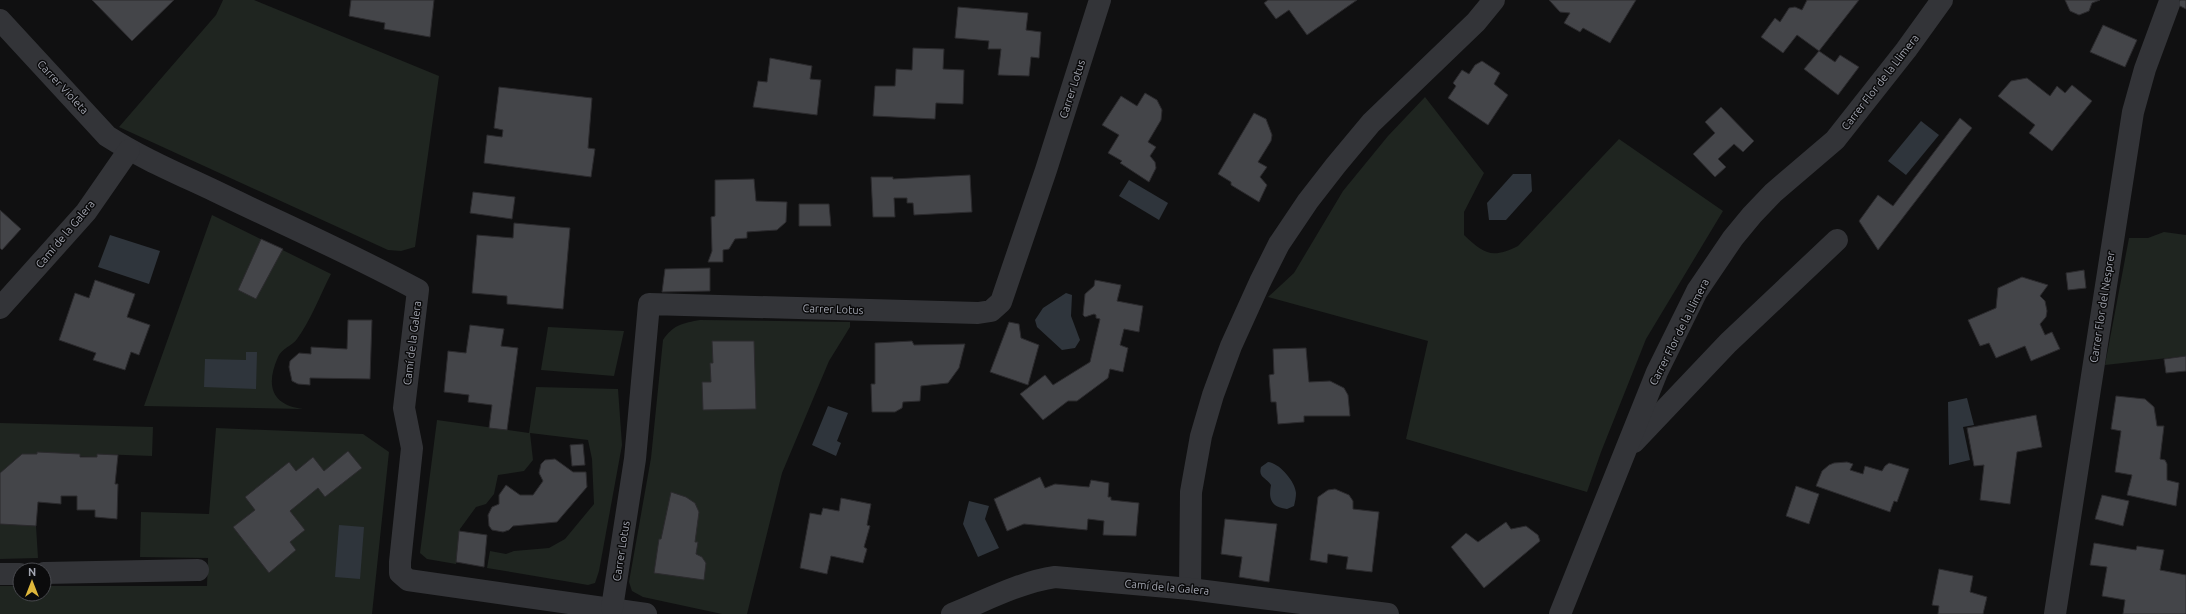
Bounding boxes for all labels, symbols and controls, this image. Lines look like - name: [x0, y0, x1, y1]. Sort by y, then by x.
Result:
- street label: Carrer Flor de la Llimera: [1839, 32, 1921, 132]
- street label: Carrer Violeta: [35, 58, 91, 116]
- street label: Carrer Lotus: [1057, 58, 1087, 120]
- street label: Camí de la Galera: [33, 198, 97, 270]
- street label: Carrer Flor del Nesprer: [2087, 250, 2117, 364]
- street label: Carrer Flor de la Llimera: [1647, 277, 1711, 387]
- street label: Camí de la Galera: [401, 300, 423, 386]
- street label: Carrer Lotus: [802, 302, 864, 316]
- street label: Carrer Lotus: [610, 520, 632, 582]
- north arrow: [12, 562, 52, 602]
- text: N: [28, 566, 36, 578]
- street label: Camí de la Galera: [1124, 577, 1210, 597]

